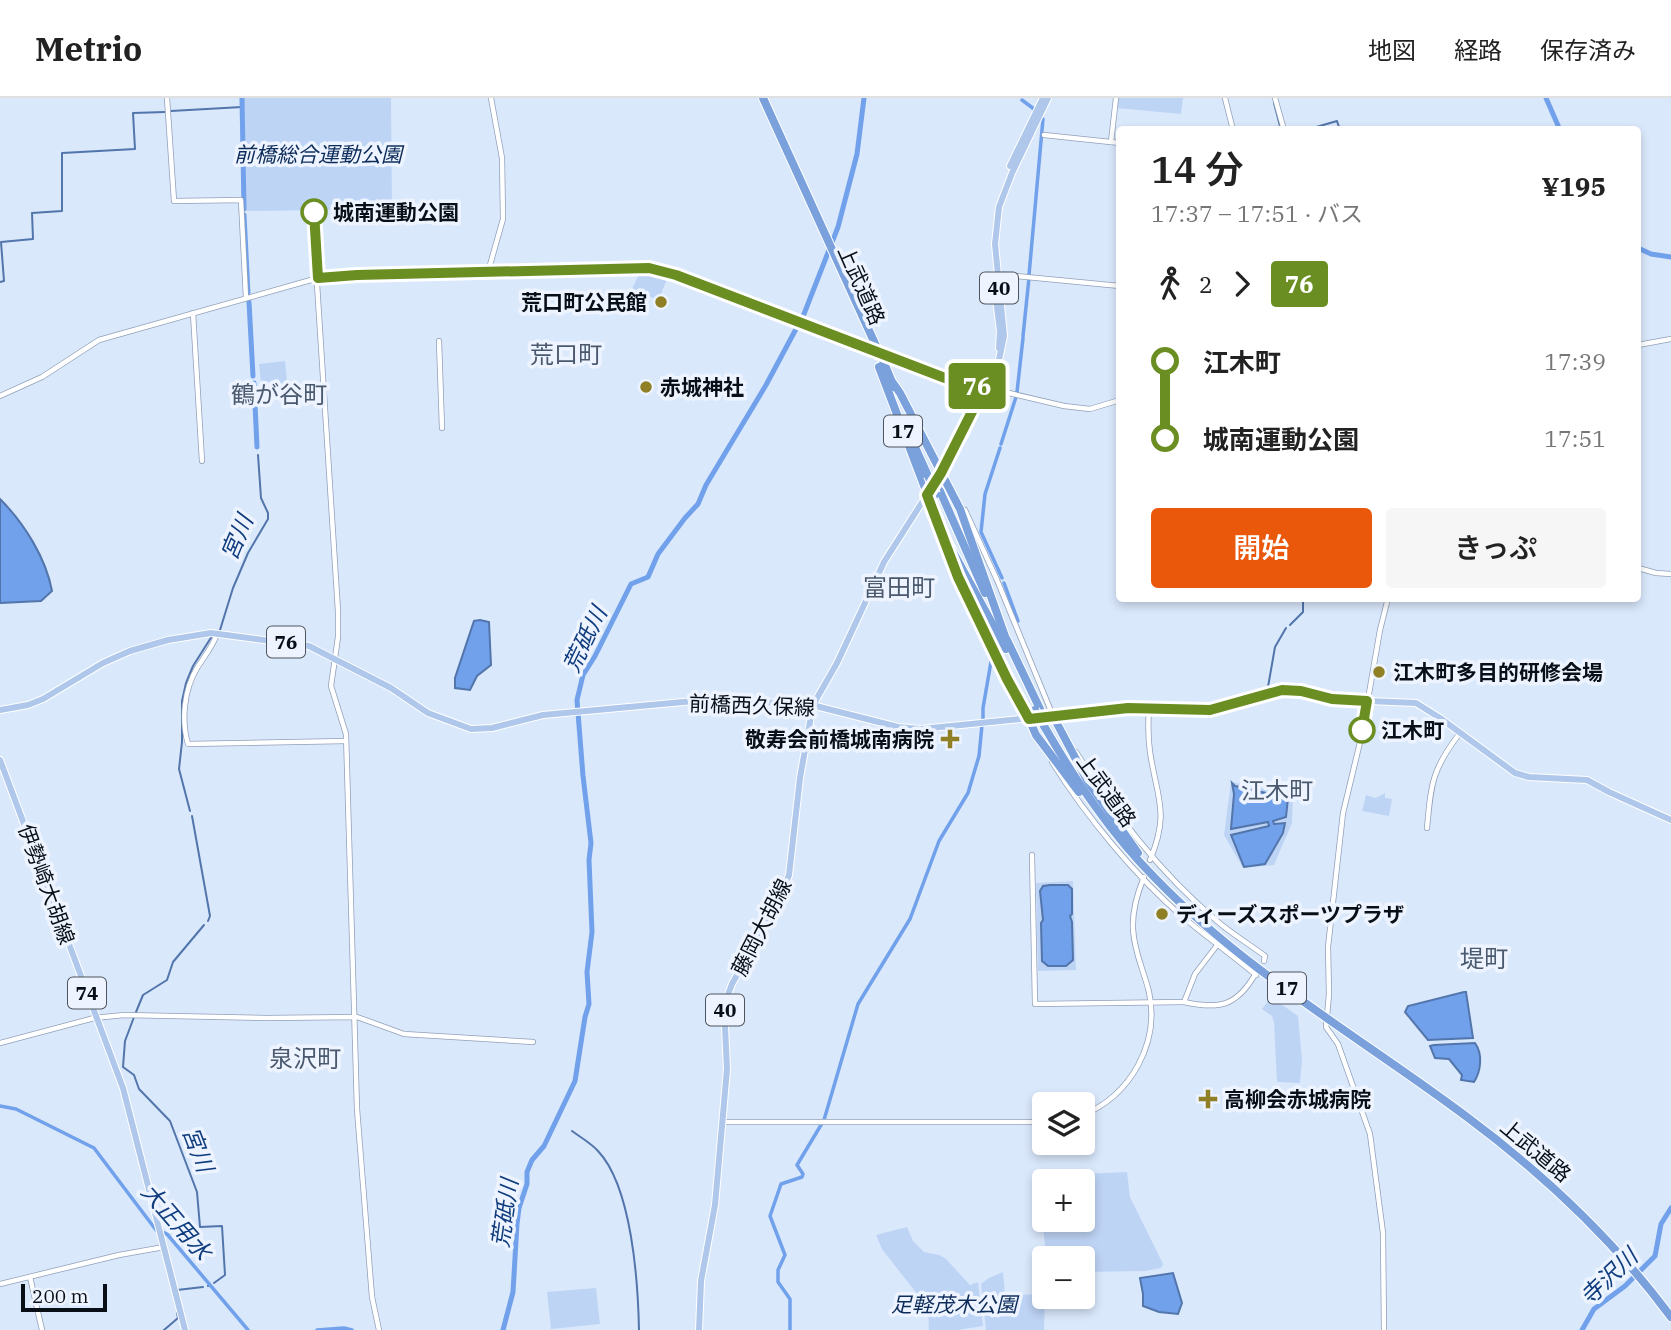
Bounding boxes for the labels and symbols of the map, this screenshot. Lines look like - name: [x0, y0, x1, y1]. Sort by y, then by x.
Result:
- park label: 前橋総合運動公園: [234, 140, 405, 168]
- place label: 城南運動公園: [333, 198, 459, 226]
- marker: 城南運動公園: [301, 199, 327, 225]
- street label: 上武道路: [832, 241, 892, 329]
- road number: 40: [980, 272, 1018, 304]
- place label: 荒口町公民館: [521, 288, 647, 316]
- marker: 荒口町公民館: [653, 294, 669, 310]
- district label: 荒口町: [530, 338, 602, 370]
- line badge: 76: [946, 363, 1009, 409]
- place label: 赤城神社: [660, 373, 744, 401]
- district label: 鶴が谷町: [231, 378, 327, 410]
- marker: 赤城神社: [638, 379, 654, 395]
- road number: 17: [884, 416, 922, 446]
- water label: 宮川: [213, 507, 260, 564]
- district label: 富田町: [863, 571, 935, 603]
- water label: 荒砥川: [555, 599, 614, 677]
- road number: 76: [267, 626, 305, 657]
- place label: 江木町多目的研修会場: [1393, 658, 1603, 686]
- marker: 江木町多目的研修会場: [1371, 664, 1387, 680]
- street label: 前橋西久保線: [689, 689, 815, 721]
- place label: 江木町: [1381, 716, 1444, 744]
- marker: 江木町: [1349, 717, 1375, 743]
- place label: 敬寿会前橋城南病院: [745, 725, 934, 753]
- marker: 敬寿会前橋城南病院: [940, 729, 960, 749]
- street label: 上武道路: [1071, 748, 1143, 832]
- district label: 江木町: [1241, 774, 1313, 806]
- street label: 伊勢崎大胡線: [12, 820, 82, 948]
- street label: 藤岡大胡線: [725, 874, 797, 980]
- place label: ディーズスポーツプラザ: [1176, 900, 1404, 928]
- marker: ディーズスポーツプラザ: [1154, 906, 1170, 922]
- district label: 堤町: [1460, 942, 1508, 974]
- road number: 17: [1268, 972, 1306, 1004]
- road number: 74: [68, 978, 106, 1009]
- road number: 40: [706, 994, 744, 1026]
- district label: 泉沢町: [269, 1042, 341, 1074]
- place label: 高柳会赤城病院: [1224, 1085, 1371, 1113]
- marker: 高柳会赤城病院: [1198, 1089, 1218, 1109]
- street label: 上武道路: [1495, 1112, 1577, 1188]
- water label: 宮川: [177, 1122, 222, 1179]
- water label: 荒砥川: [484, 1174, 524, 1249]
- water label: 大正用水: [136, 1176, 220, 1268]
- water label: 寺沢川: [1573, 1239, 1645, 1311]
- scale bar: [21, 1281, 107, 1313]
- park label: 足軽茂木公園: [891, 1290, 1020, 1318]

